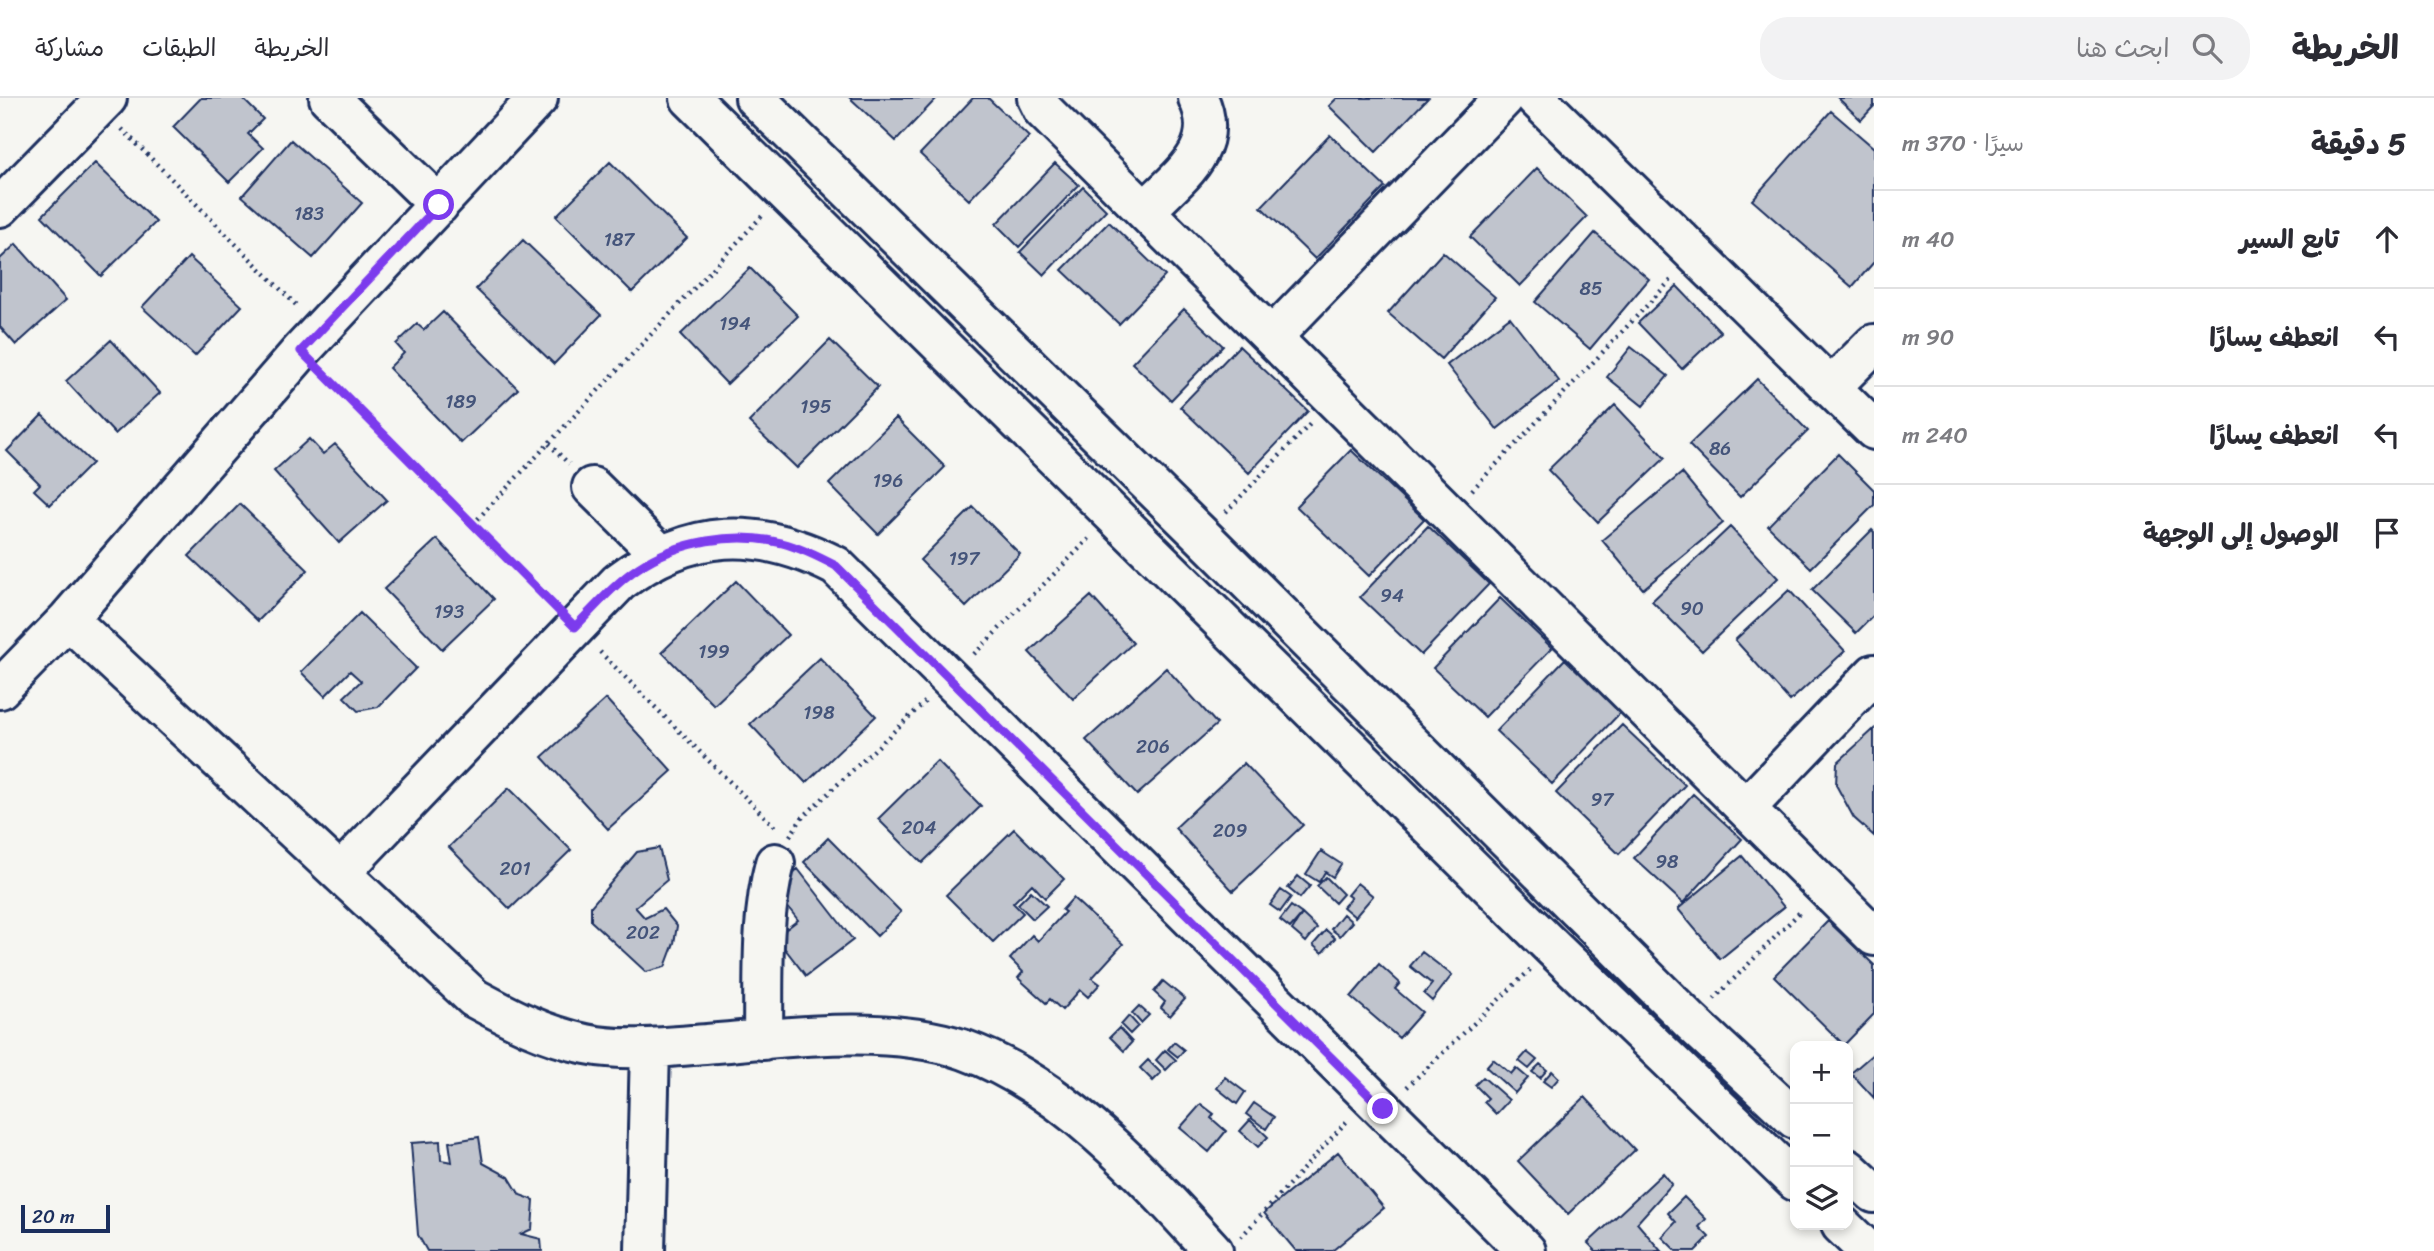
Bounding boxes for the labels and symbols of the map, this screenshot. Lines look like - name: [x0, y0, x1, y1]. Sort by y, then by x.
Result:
- route start: [423, 189, 454, 220]
- house number: 183: [294, 197, 325, 230]
- house number: 187: [604, 223, 635, 256]
- house number: 85: [1579, 272, 1603, 305]
- house number: 194: [719, 307, 751, 340]
- house number: 189: [445, 385, 477, 418]
- house number: 195: [800, 390, 832, 423]
- house number: 86: [1709, 432, 1731, 465]
- house number: 196: [873, 464, 903, 497]
- house number: 197: [949, 542, 980, 575]
- house number: 94: [1380, 579, 1404, 612]
- house number: 90: [1680, 592, 1704, 625]
- house number: 193: [434, 595, 465, 628]
- house number: 199: [698, 635, 730, 668]
- house number: 198: [803, 696, 835, 729]
- house number: 206: [1136, 730, 1170, 763]
- house number: 97: [1591, 783, 1614, 816]
- house number: 204: [902, 811, 937, 844]
- house number: 209: [1213, 814, 1247, 847]
- house number: 98: [1655, 845, 1679, 878]
- house number: 201: [499, 852, 531, 885]
- house number: 202: [626, 916, 660, 949]
- route end: [1367, 1093, 1398, 1124]
- scale bar: [21, 1202, 110, 1234]

